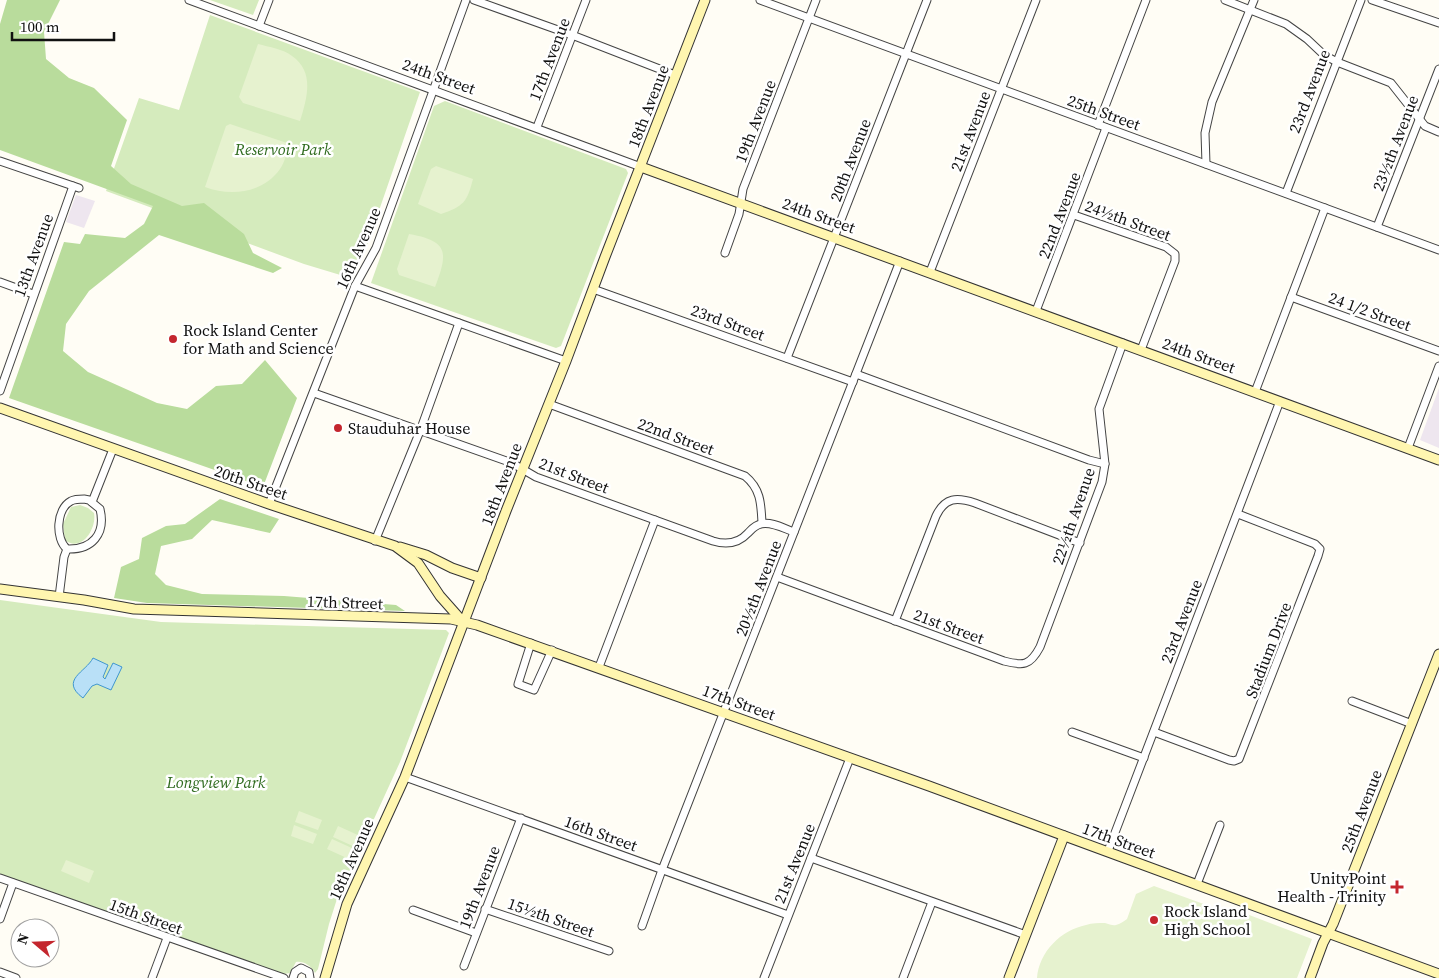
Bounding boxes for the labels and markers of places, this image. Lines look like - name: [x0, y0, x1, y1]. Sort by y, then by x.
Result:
- place label: Rock Island Center for Math and Science: [183, 319, 334, 359]
- marker: Rock Island Center for Math and Science: [167, 333, 179, 345]
- place label: Stauduhar House: [348, 417, 470, 439]
- marker: Stauduhar House: [332, 422, 344, 434]
- place label: UnityPoint Health - Trinity: [1277, 867, 1387, 907]
- marker: UnityPoint Health - Trinity: [1390, 880, 1404, 894]
- place label: Rock Island High School: [1164, 900, 1251, 940]
- marker: Rock Island High School: [1148, 914, 1160, 926]

